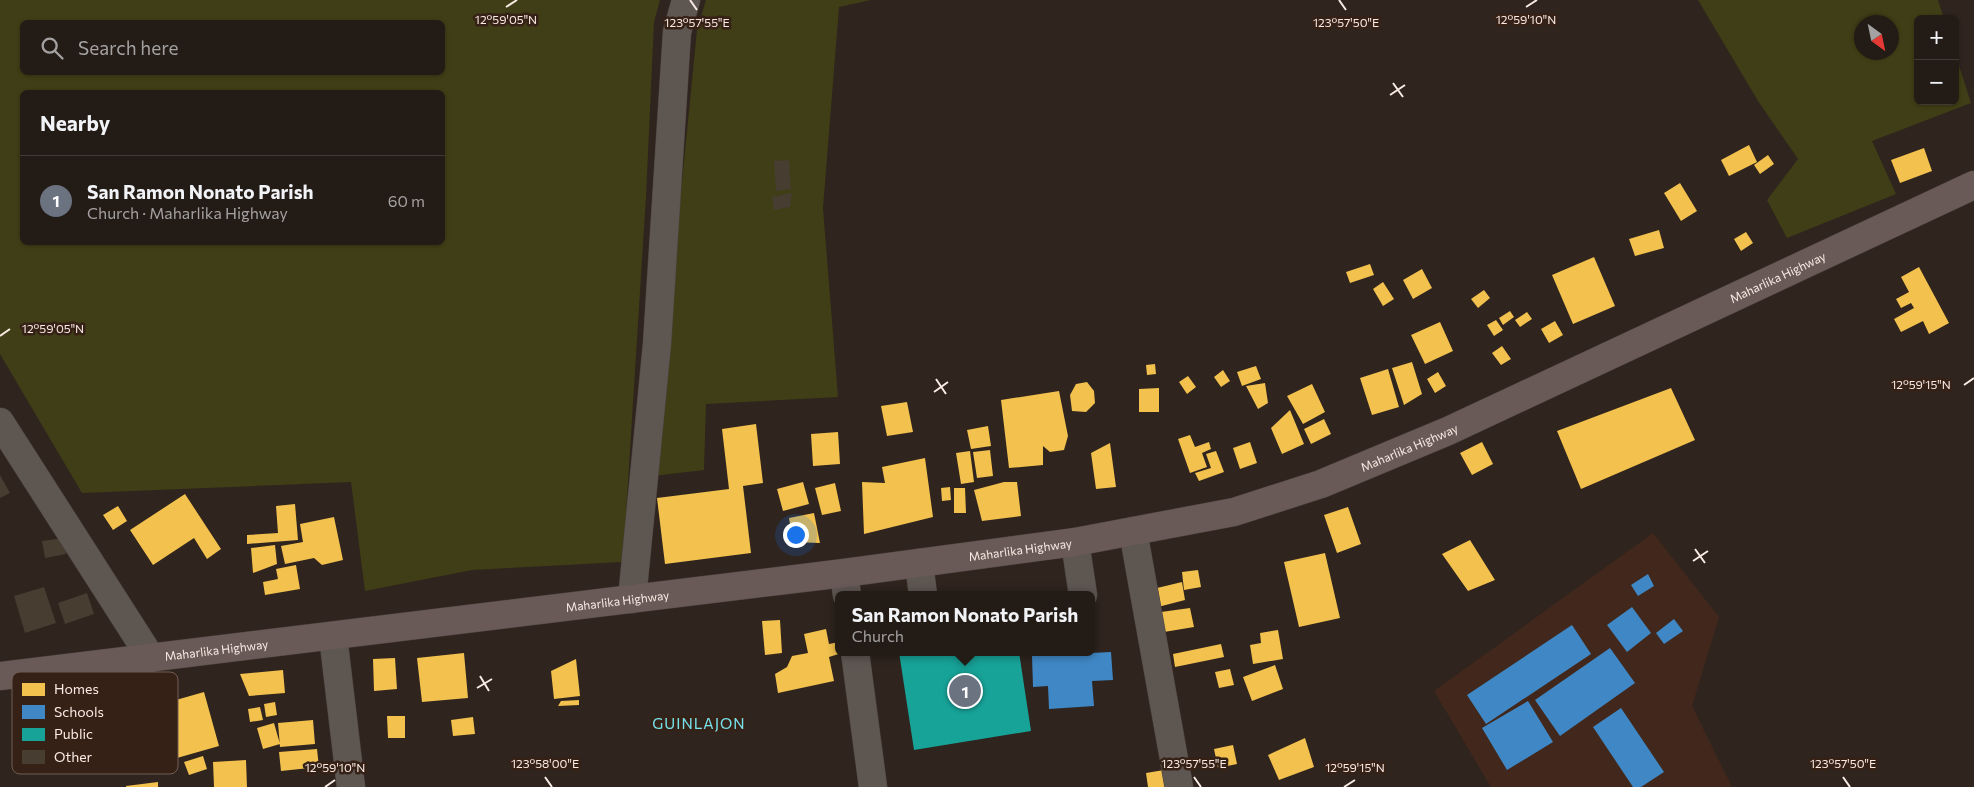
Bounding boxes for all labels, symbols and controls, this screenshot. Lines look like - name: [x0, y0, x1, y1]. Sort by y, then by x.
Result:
- text: 12°59'05"N: [475, 12, 537, 26]
- text: 12°59'10"N: [1496, 12, 1556, 26]
- text: 123°57'55"E: [664, 15, 730, 29]
- text: 123°57'50"E: [1313, 15, 1379, 29]
- north arrow: [1854, 15, 1899, 60]
- map controls: [1914, 15, 1959, 105]
- button: +: [1914, 15, 1959, 60]
- search box: [20, 20, 445, 75]
- icon: search: [38, 34, 66, 62]
- text: Search here: [78, 36, 178, 59]
- button: −: [1914, 60, 1959, 105]
- text: Nearby: [40, 110, 110, 135]
- text: San Ramon Nonato Parish: [87, 180, 314, 203]
- text: 1: [52, 191, 60, 210]
- text: 60 m: [388, 191, 425, 210]
- text: Church · Maharlika Highway: [87, 203, 288, 222]
- street label: Maharlika Highway: [1727, 248, 1828, 305]
- text: 12°59'05"N: [22, 321, 84, 335]
- text: 12°59'15"N: [1891, 377, 1951, 391]
- street label: Maharlika Highway: [1358, 420, 1460, 474]
- your location: [783, 522, 809, 548]
- street label: Maharlika Highway: [968, 535, 1073, 563]
- street label: Maharlika Highway: [565, 587, 670, 614]
- popup: [835, 591, 1095, 656]
- text: San Ramon Nonato Parish: [852, 603, 1078, 626]
- text: Church: [852, 626, 904, 645]
- street label: Maharlika Highway: [164, 636, 269, 663]
- legend: [12, 672, 178, 774]
- pin: 1: [949, 672, 981, 710]
- text: Homes: [54, 680, 99, 697]
- text: Schools: [54, 703, 104, 720]
- district label: GUINLAJON: [652, 714, 746, 732]
- text: Public: [54, 725, 93, 742]
- text: Other: [54, 748, 93, 765]
- text: 123°58'00"E: [511, 756, 579, 770]
- text: 123°57'55"E: [1161, 756, 1227, 770]
- text: 123°57'50"E: [1810, 756, 1876, 770]
- text: 12°59'10"N: [305, 760, 365, 774]
- text: 12°59'15"N: [1325, 760, 1385, 774]

